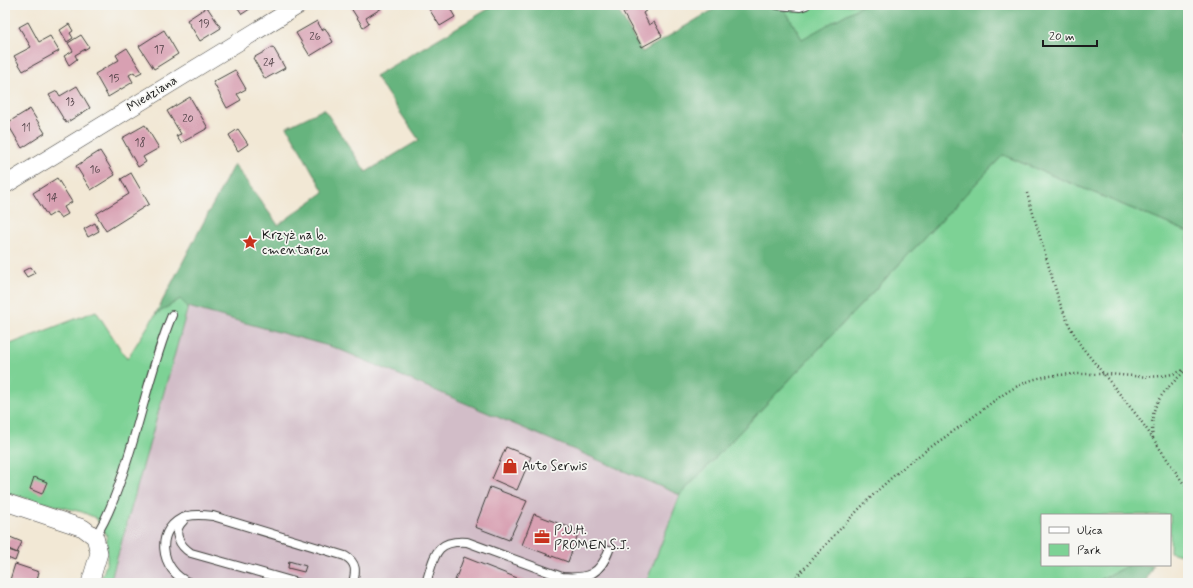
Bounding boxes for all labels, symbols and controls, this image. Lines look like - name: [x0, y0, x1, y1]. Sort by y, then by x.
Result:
- house number: 19: [198, 17, 210, 31]
- scale bar: [1043, 22, 1097, 48]
- text: 20 m: [1049, 29, 1075, 45]
- house number: 26: [309, 30, 321, 44]
- house number: 17: [154, 43, 165, 57]
- house number: 24: [263, 56, 275, 70]
- house number: 15: [109, 72, 120, 86]
- street label: Miedziana: [124, 72, 180, 116]
- house number: 13: [65, 95, 75, 109]
- house number: 20: [182, 112, 194, 126]
- house number: 11: [21, 121, 31, 135]
- house number: 18: [135, 136, 145, 150]
- house number: 16: [90, 163, 101, 177]
- house number: 14: [46, 191, 58, 205]
- place label: Krzyż na b. cmentarzu: [262, 227, 329, 259]
- place icon: Krzyż na b. cmentarzu: [241, 233, 259, 251]
- shop icon: Auto Serwis: [501, 457, 519, 475]
- place label: Auto Serwis: [522, 458, 588, 475]
- legend: [1041, 514, 1171, 566]
- place label: P.U.H. PROMEN S.J.: [554, 522, 630, 554]
- text: Ulica: [1077, 523, 1103, 539]
- office icon: P.U.H. PROMEN S.J.: [533, 528, 551, 546]
- text: Park: [1077, 543, 1101, 559]

